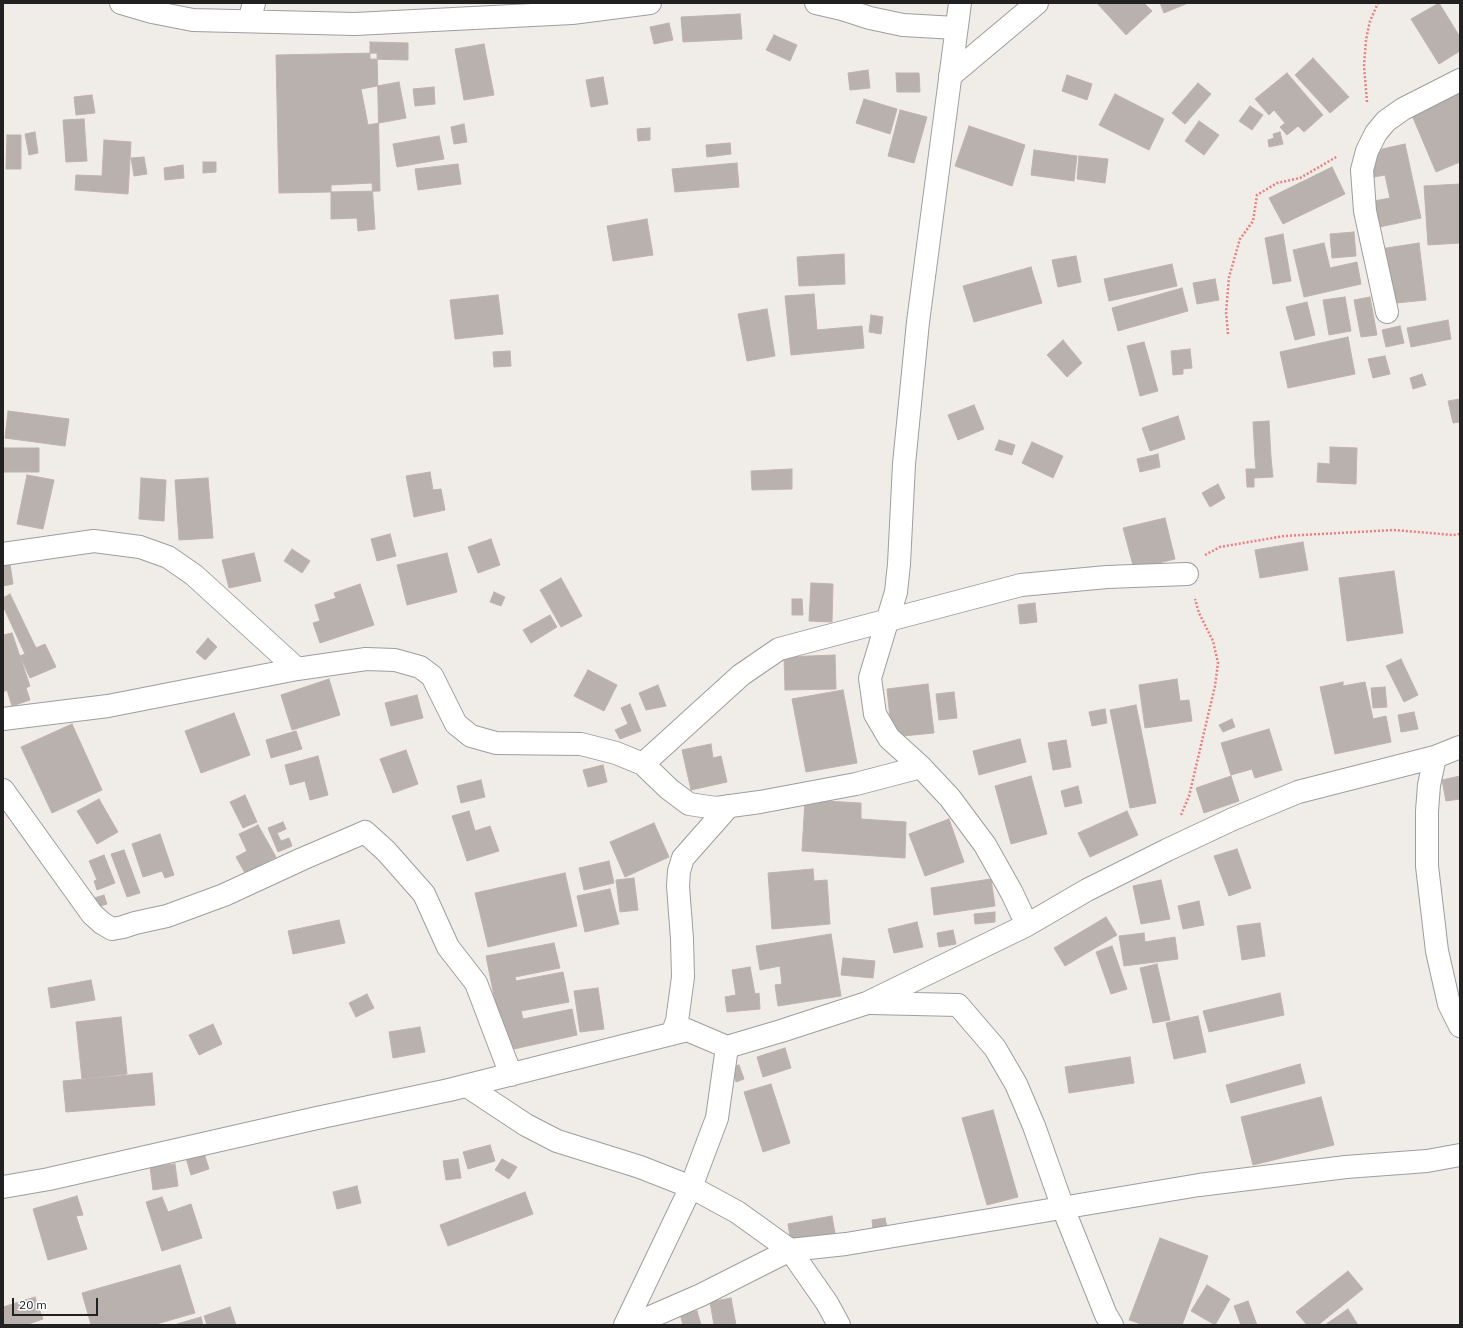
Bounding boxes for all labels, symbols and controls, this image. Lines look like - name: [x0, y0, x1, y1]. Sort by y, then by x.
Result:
- scale bar: [14, 1290, 100, 1316]
- text: 20 m: [19, 1297, 47, 1312]

